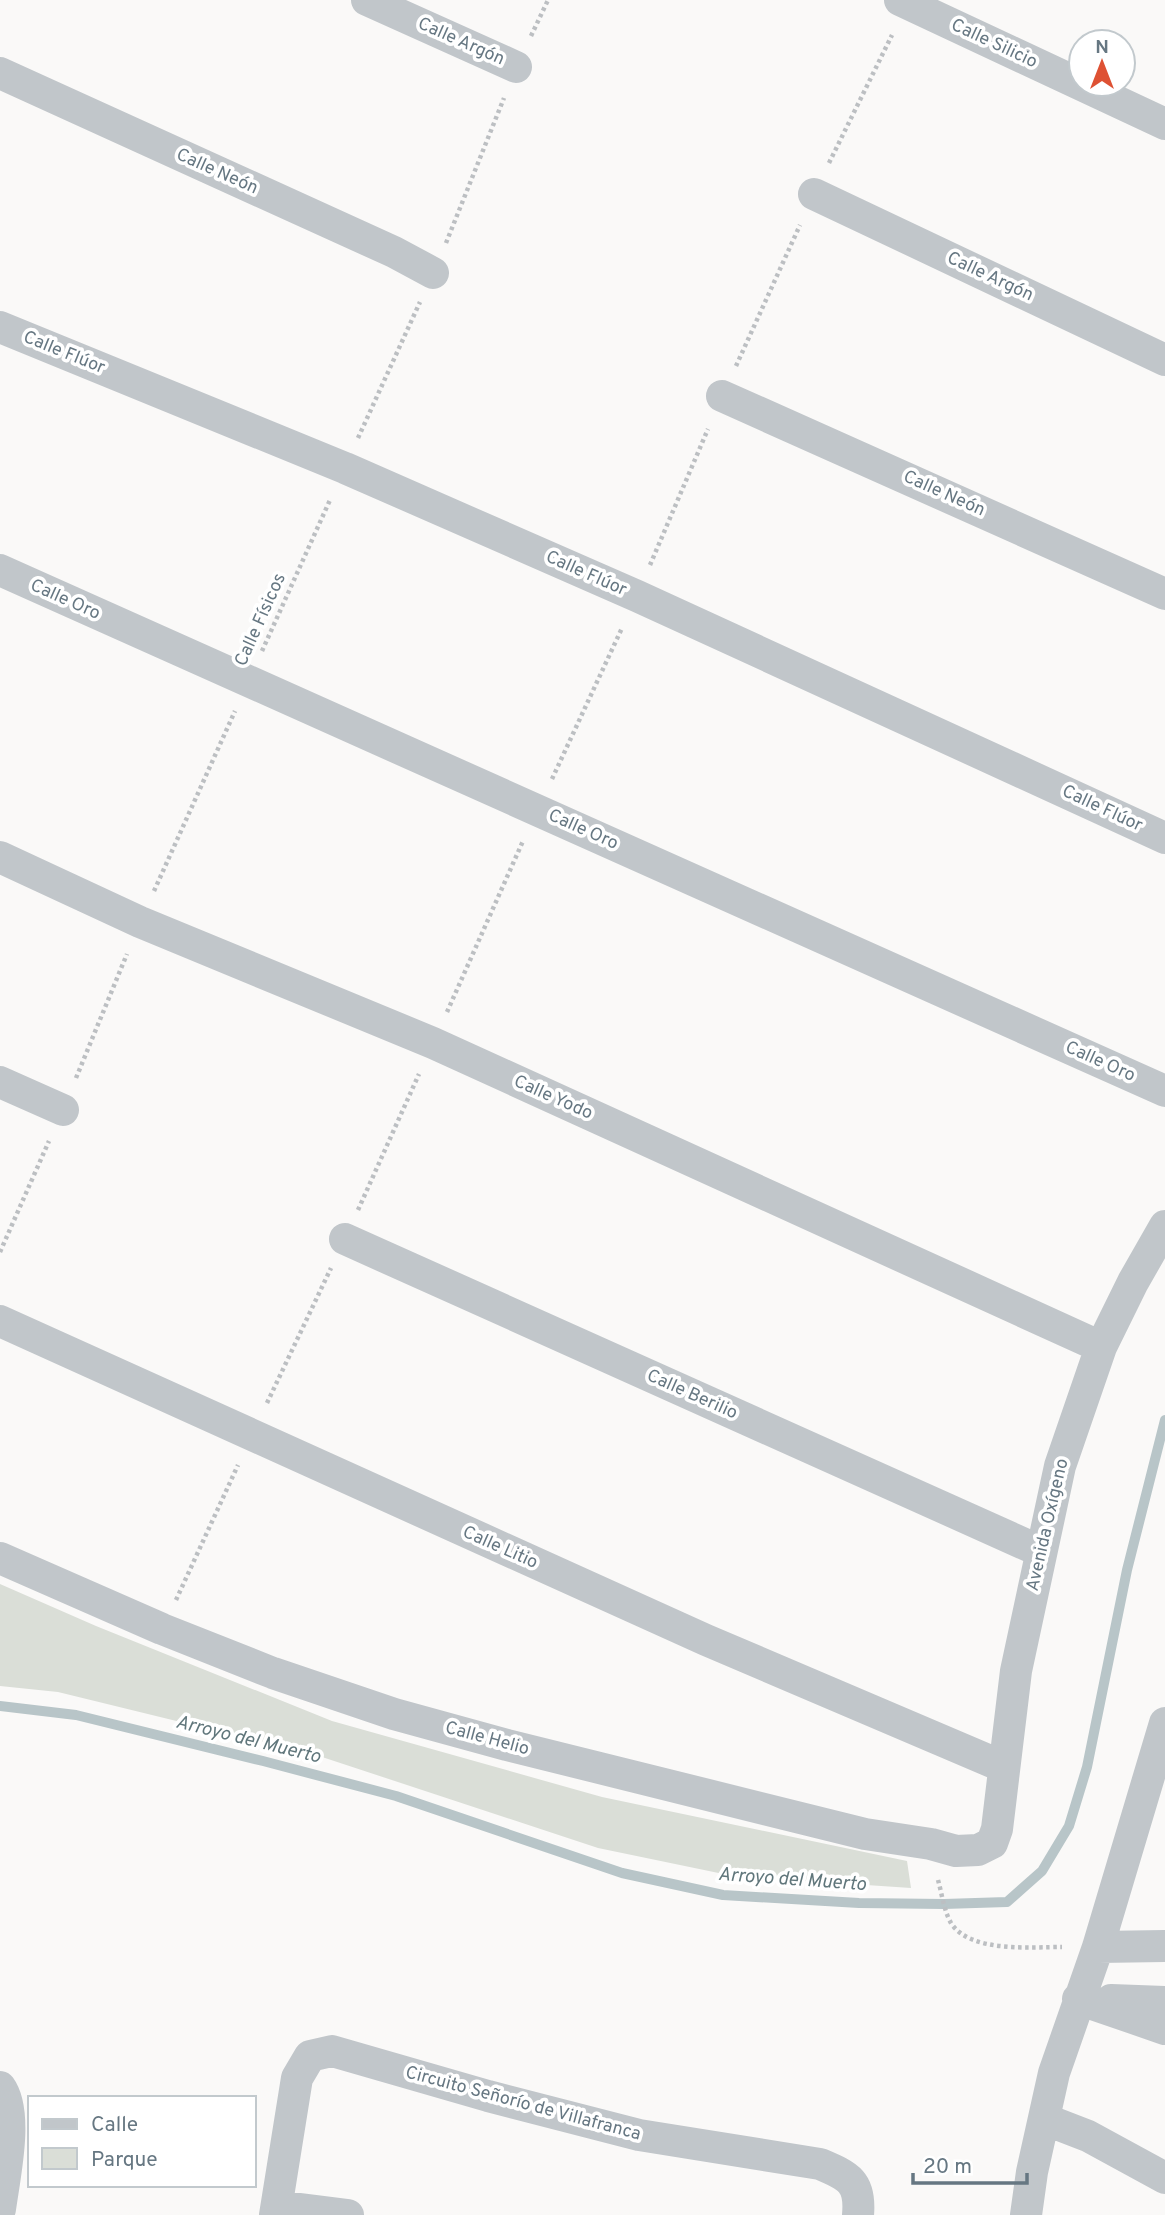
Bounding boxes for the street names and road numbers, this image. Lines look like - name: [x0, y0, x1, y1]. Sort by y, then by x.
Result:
- street label: Calle Argón: [414, 13, 508, 71]
- street label: Calle Silicio: [947, 14, 1041, 74]
- street label: Calle Neón: [172, 144, 262, 200]
- street label: Calle Argón: [943, 247, 1037, 307]
- street label: Calle Flúor: [20, 326, 108, 380]
- street label: Calle Neón: [899, 466, 989, 522]
- street label: Calle Flúor: [542, 546, 630, 602]
- street label: Calle Físicos: [230, 570, 292, 670]
- street label: Calle Oro: [26, 574, 104, 626]
- street label: Calle Flúor: [1058, 780, 1146, 838]
- street label: Calle Oro: [544, 804, 622, 856]
- street label: Calle Oro: [1061, 1036, 1139, 1088]
- street label: Calle Yodo: [510, 1070, 596, 1126]
- street label: Calle Berilio: [643, 1365, 741, 1425]
- street label: Avenida Oxígeno: [1022, 1456, 1074, 1594]
- street label: Calle Litio: [459, 1521, 541, 1575]
- street label: Calle Helio: [442, 1717, 532, 1761]
- street label: Circuito Señorío de Villafranca: [403, 2061, 643, 2147]

